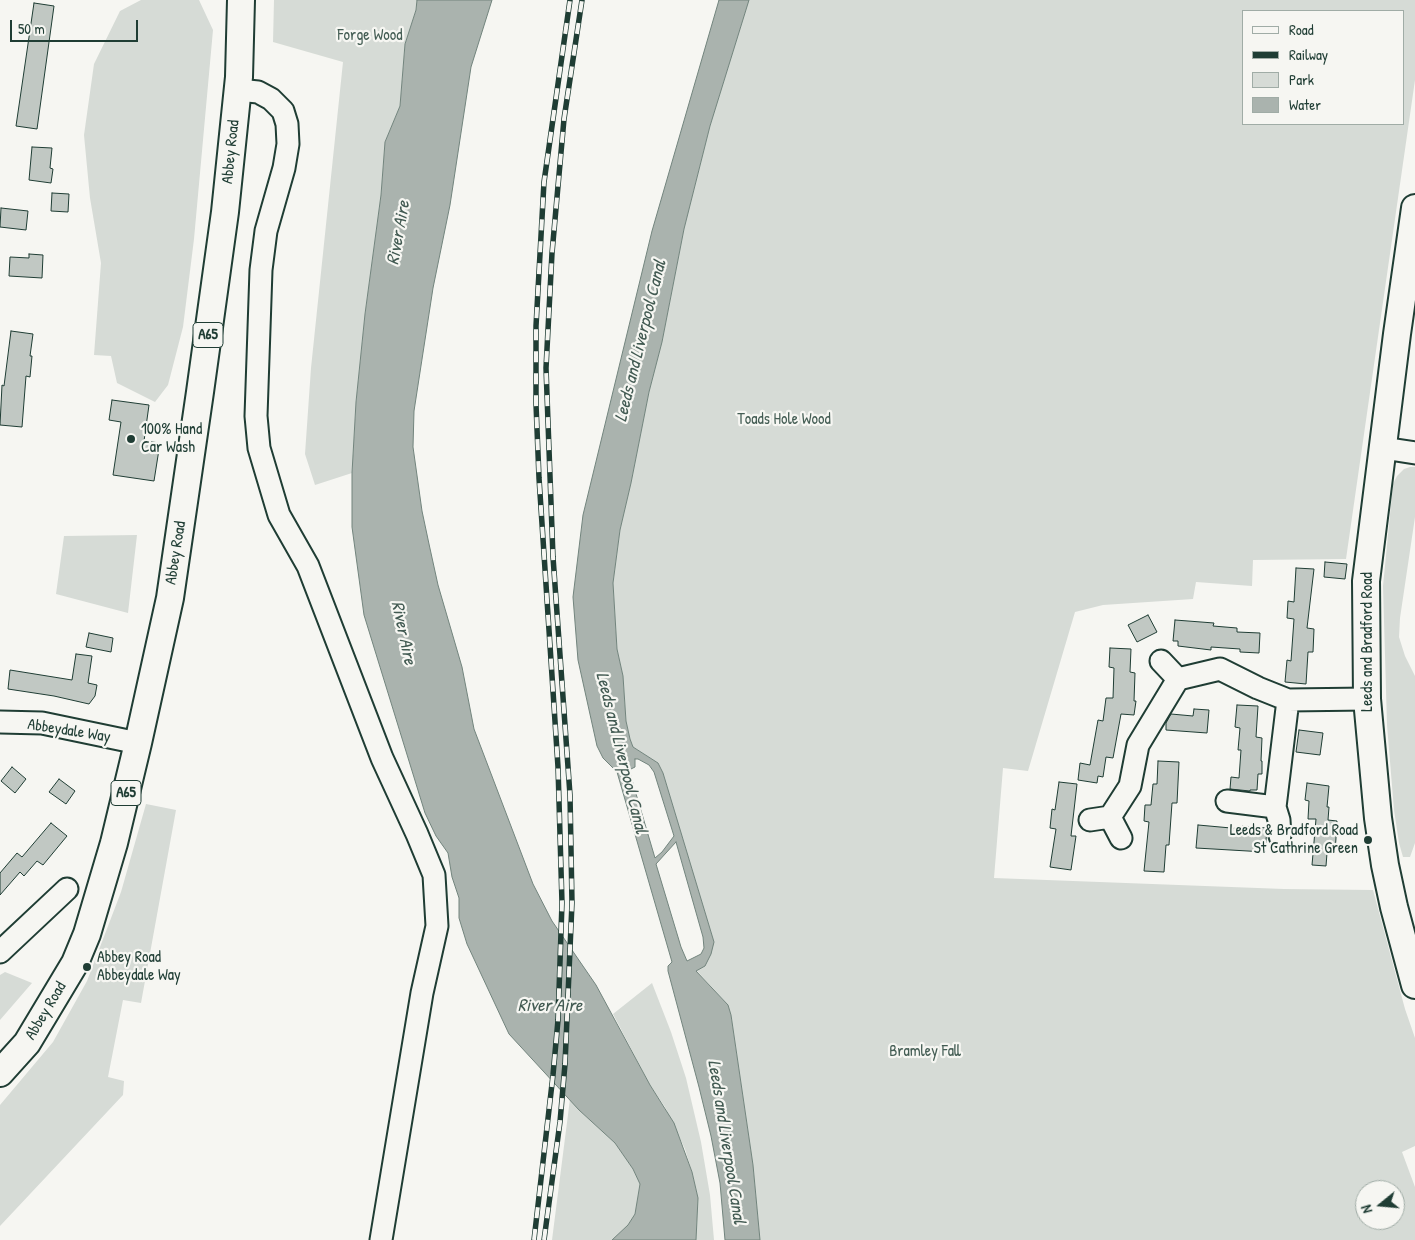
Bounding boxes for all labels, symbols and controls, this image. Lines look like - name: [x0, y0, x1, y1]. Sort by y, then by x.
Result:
- scale bar: [12, 10, 140, 42]
- legend: [1242, 10, 1405, 125]
- text: 50 m: [18, 18, 45, 39]
- text: Road: [1289, 19, 1314, 40]
- park label: Forge Wood: [338, 26, 402, 46]
- text: Railway: [1289, 44, 1328, 65]
- text: Park: [1289, 69, 1314, 90]
- text: Water: [1289, 94, 1321, 115]
- street label: Abbey Road: [218, 119, 244, 185]
- water label: River Aire: [383, 199, 415, 267]
- water label: Leeds and Liverpool Canal: [610, 258, 672, 424]
- road number: A65: [193, 322, 223, 348]
- park label: Toads Hole Wood: [737, 410, 831, 430]
- place label: 100% Hand Car Wash: [141, 420, 202, 458]
- marker: 100% Hand Car Wash: [125, 433, 137, 445]
- street label: Abbey Road: [162, 520, 190, 586]
- street label: Leeds and Bradford Road: [1358, 572, 1378, 712]
- water label: River Aire: [386, 599, 420, 667]
- water label: Leeds and Liverpool Canal: [590, 670, 652, 836]
- street label: Abbeydale Way: [26, 715, 112, 747]
- road number: A65: [111, 780, 141, 806]
- place label: Leeds & Bradford Road St Cathrine Green: [1230, 821, 1358, 859]
- marker: Leeds & Bradford Road St Cathrine Green: [1362, 834, 1374, 846]
- place label: Abbey Road Abbeydale Way: [97, 948, 181, 986]
- marker: Abbey Road Abbeydale Way: [81, 961, 93, 973]
- street label: Abbey Road: [21, 979, 71, 1043]
- water label: River Aire: [518, 995, 582, 1017]
- park label: Bramley Fall: [889, 1042, 961, 1062]
- water label: Leeds and Liverpool Canal: [702, 1059, 750, 1225]
- north arrow: [1355, 1180, 1405, 1230]
- text: N: [1356, 1203, 1376, 1216]

